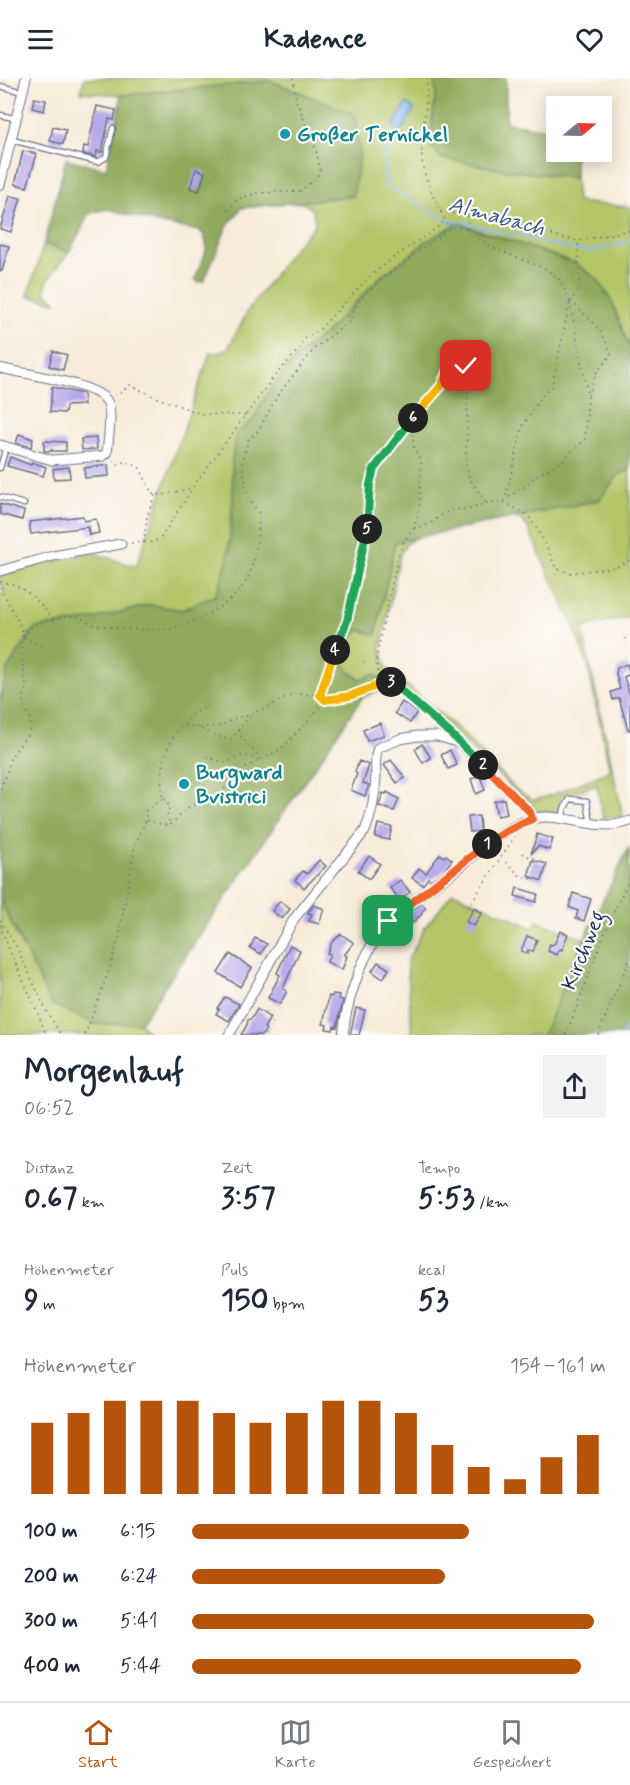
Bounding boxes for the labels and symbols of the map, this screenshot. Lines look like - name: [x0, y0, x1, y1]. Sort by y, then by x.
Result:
- north arrow: [546, 96, 612, 162]
- place label: Großer Ternickel: [297, 121, 448, 149]
- marker: Großer Ternickel: [278, 127, 292, 141]
- water label: Almabach: [445, 191, 548, 243]
- pin: [440, 340, 491, 391]
- pin: 6: [398, 403, 428, 433]
- pin: 5: [352, 514, 382, 544]
- pin: 4: [320, 635, 350, 665]
- pin: 3: [376, 667, 406, 697]
- pin: 2: [468, 750, 498, 780]
- place label: Burgward Bvistrici: [196, 759, 283, 811]
- marker: Burgward Bvistrici: [177, 777, 191, 791]
- pin: 1: [472, 829, 502, 859]
- pin: [362, 895, 413, 946]
- street label: Kirchweg: [555, 906, 614, 995]

